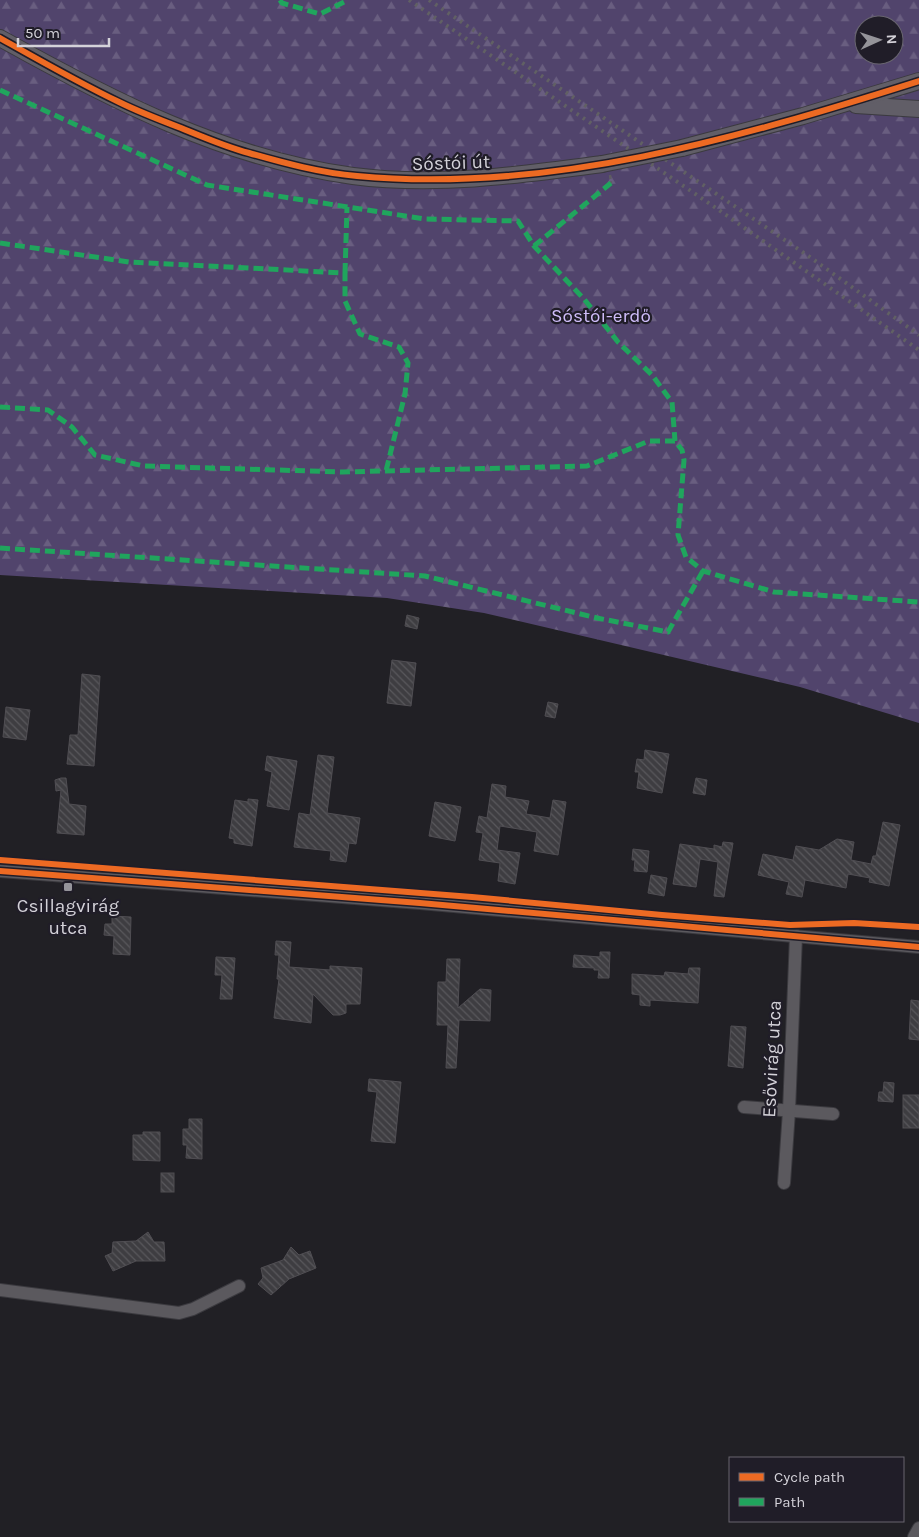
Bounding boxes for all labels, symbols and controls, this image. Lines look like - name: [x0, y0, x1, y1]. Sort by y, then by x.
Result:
- scale bar: [18, 15, 109, 47]
- north arrow: [854, 15, 904, 65]
- text: 50 m: [25, 24, 60, 42]
- text: N: [883, 34, 900, 45]
- street label: Sóstói út: [412, 151, 490, 175]
- park label: Sóstói-erdő: [551, 305, 651, 327]
- marker: Csillagvirág utca: [62, 881, 74, 893]
- place label: Csillagvirág utca: [17, 895, 119, 939]
- street label: Esővirág utca: [758, 1000, 786, 1118]
- legend: [729, 1457, 904, 1522]
- text: Cycle path: [774, 1468, 845, 1486]
- text: Path: [774, 1493, 805, 1511]

